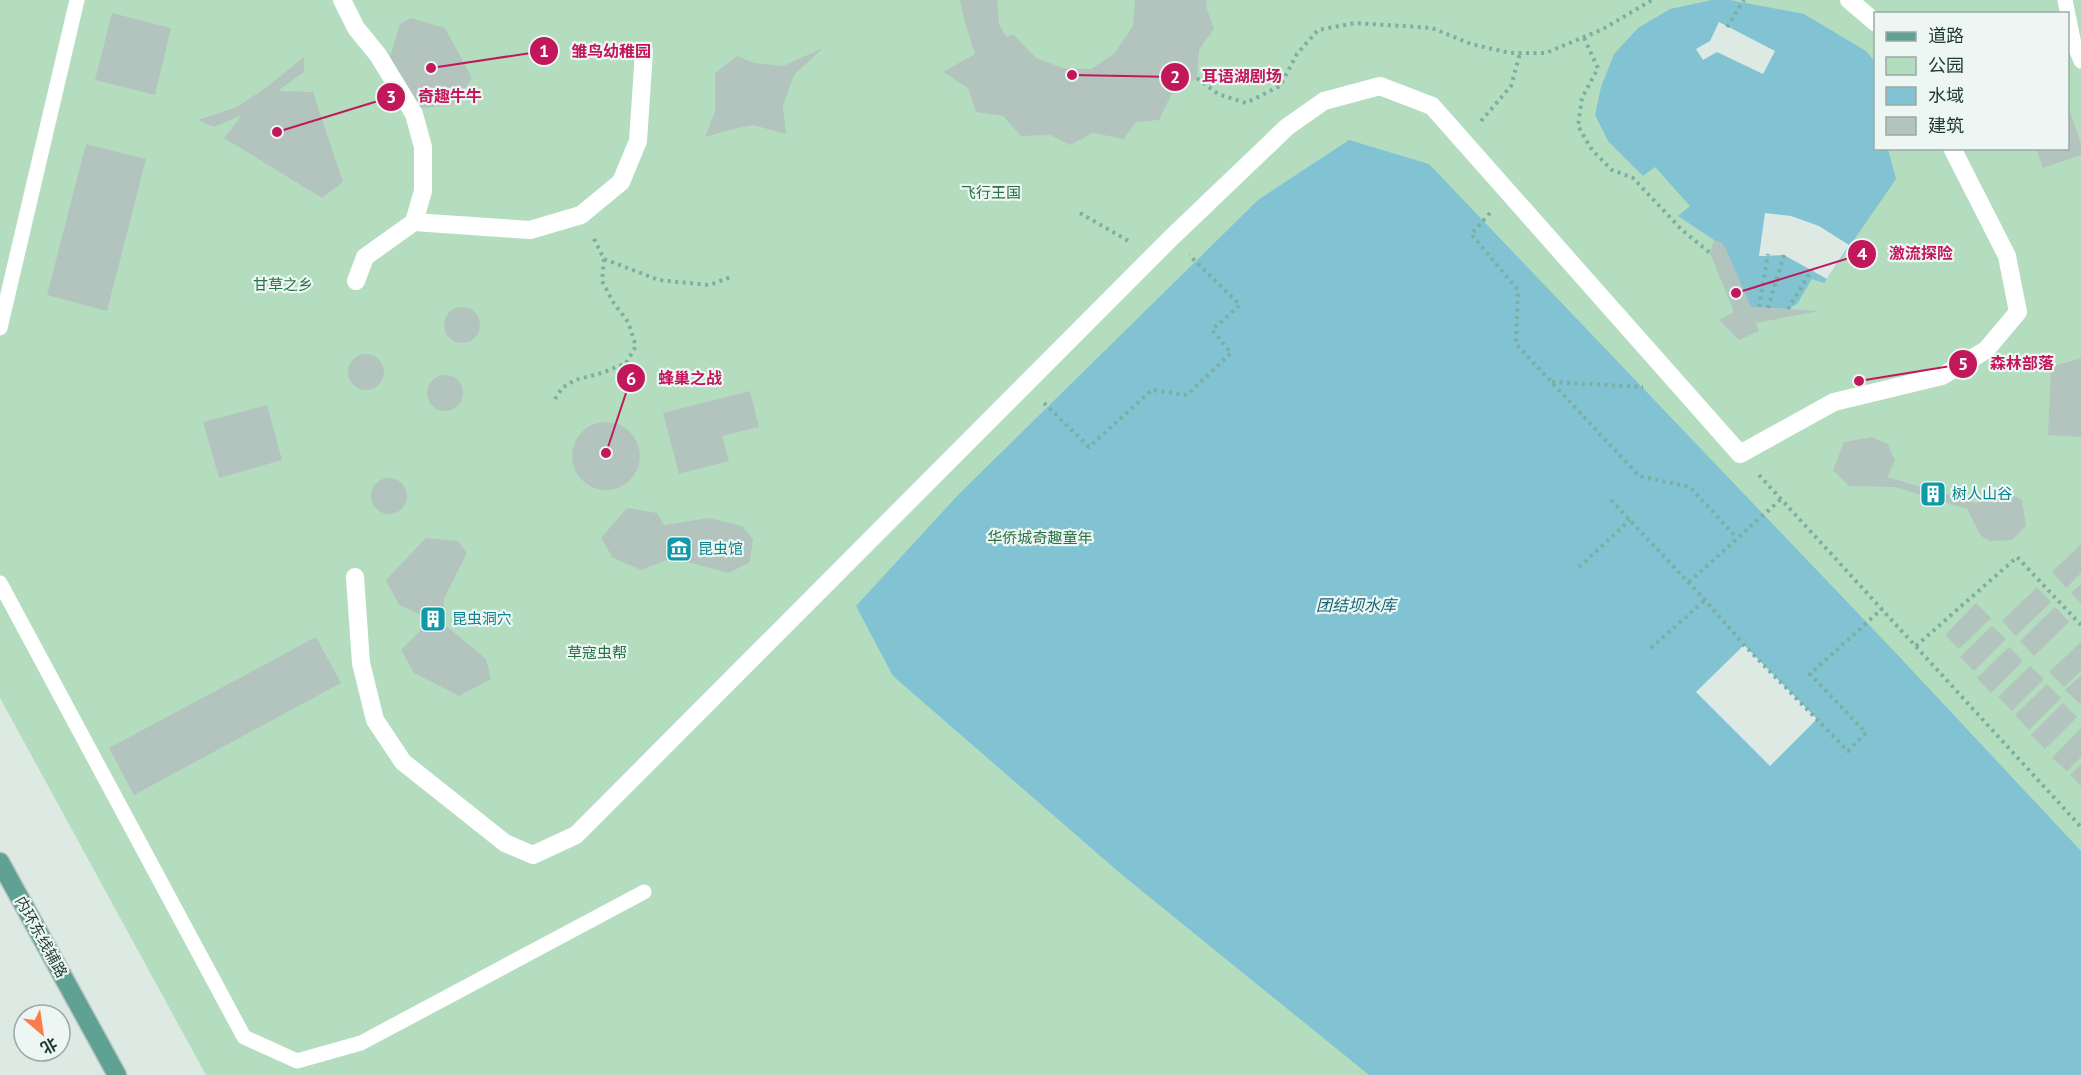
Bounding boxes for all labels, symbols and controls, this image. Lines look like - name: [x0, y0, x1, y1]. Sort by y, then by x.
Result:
- legend: [1874, 12, 2069, 150]
- text: 道路: [1928, 24, 1964, 47]
- callout: 雏鸟幼稚园: [529, 34, 663, 68]
- text: 1: [539, 39, 549, 62]
- text: 雏鸟幼稚园: [571, 41, 651, 61]
- text: 公园: [1928, 54, 1964, 77]
- callout: 耳语湖剧场: [1160, 60, 1294, 94]
- text: 2: [1170, 65, 1180, 88]
- text: 耳语湖剧场: [1202, 66, 1282, 86]
- callout: 奇趣牛牛: [376, 80, 494, 114]
- text: 水域: [1928, 84, 1964, 107]
- text: 3: [386, 85, 396, 108]
- text: 奇趣牛牛: [418, 86, 482, 106]
- text: 建筑: [1928, 114, 1964, 137]
- park label: 飞行王国: [961, 183, 1021, 202]
- callout: 激流探险: [1847, 237, 1965, 271]
- text: 4: [1857, 242, 1867, 265]
- text: 激流探险: [1889, 243, 1953, 263]
- park label: 甘草之乡: [253, 275, 313, 294]
- callout: 森林部落: [1948, 347, 2066, 381]
- text: 5: [1958, 352, 1968, 375]
- text: 森林部落: [1990, 353, 2054, 373]
- callout: 蜂巢之战: [616, 361, 734, 395]
- text: 6: [626, 367, 636, 390]
- text: 蜂巢之战: [658, 368, 722, 388]
- building icon: 树人山谷: [1918, 479, 1948, 509]
- place label: 树人山谷: [1952, 484, 2012, 503]
- park label: 华侨城奇趣童年: [987, 528, 1093, 547]
- museum icon: 昆虫馆: [664, 534, 694, 564]
- place label: 昆虫馆: [698, 539, 743, 558]
- water label: 团结坝水库: [1316, 595, 1399, 615]
- building icon: 昆虫洞穴: [418, 604, 448, 634]
- place label: 昆虫洞穴: [452, 609, 512, 628]
- park label: 草寇虫帮: [567, 643, 627, 662]
- street label: 内环东线辅路: [11, 893, 72, 981]
- north arrow: [12, 1003, 72, 1063]
- text: 北: [37, 1033, 61, 1059]

